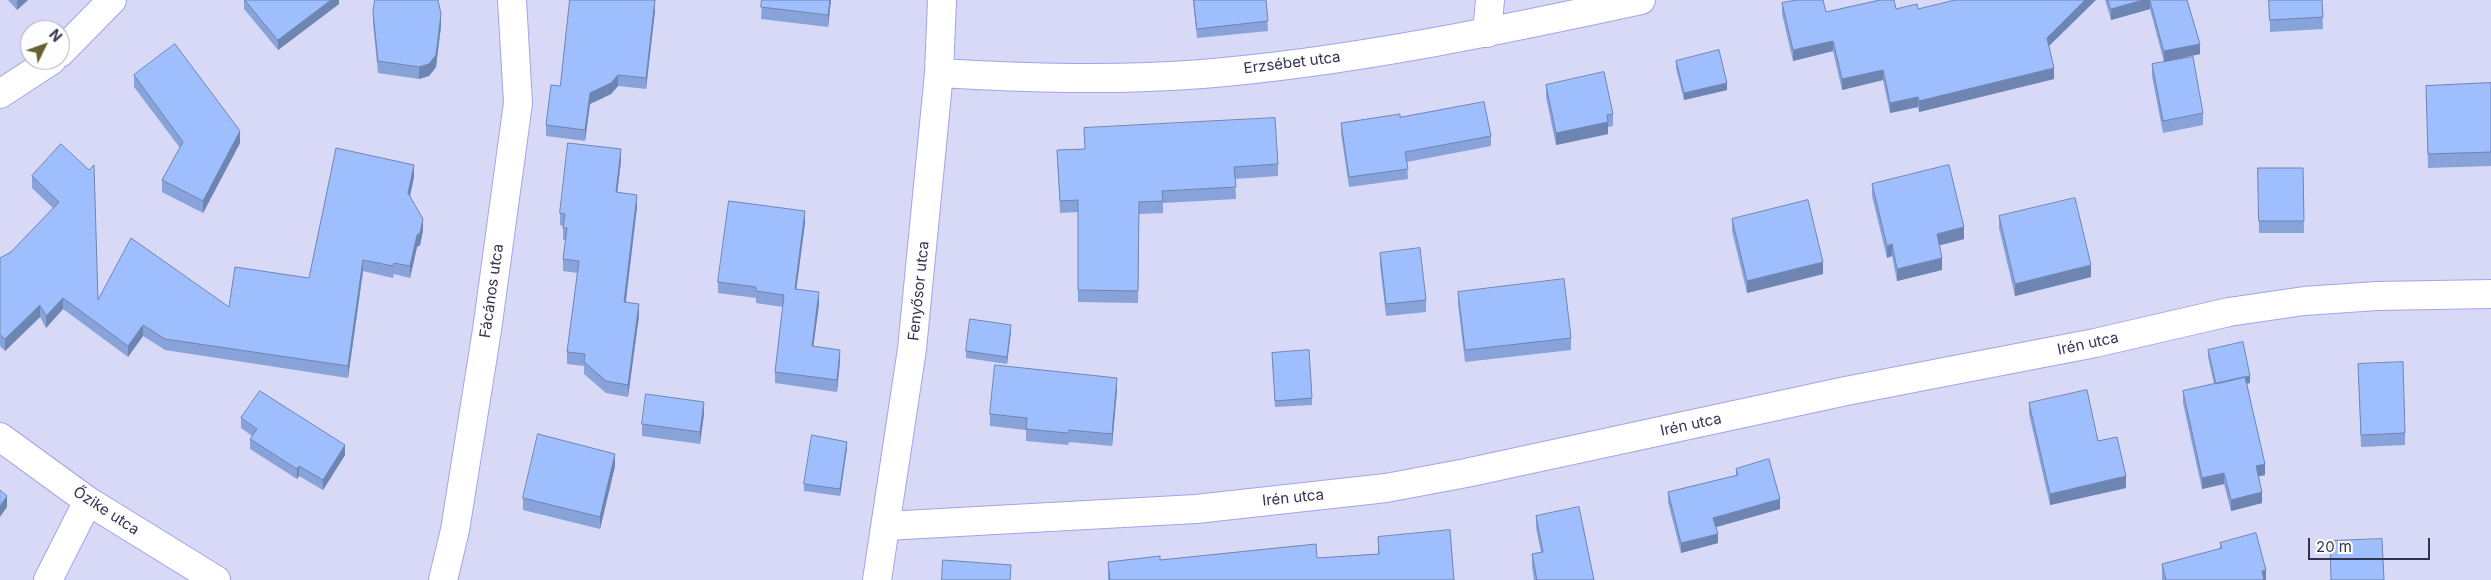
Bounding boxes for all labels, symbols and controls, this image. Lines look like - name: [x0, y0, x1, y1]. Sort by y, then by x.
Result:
- north arrow: [20, 20, 70, 70]
- text: N: [46, 26, 66, 45]
- street label: Erzsébet utca: [1243, 48, 1341, 78]
- street label: Fenyősor utca: [905, 240, 933, 342]
- street label: Fácános utca: [476, 243, 508, 339]
- street label: Irén utca: [2056, 329, 2120, 359]
- street label: Irén utca: [1659, 410, 1723, 440]
- street label: Őzike utca: [70, 483, 142, 539]
- street label: Irén utca: [1261, 486, 1325, 510]
- scale bar: [2311, 528, 2434, 560]
- text: 20 m: [2316, 537, 2352, 556]

